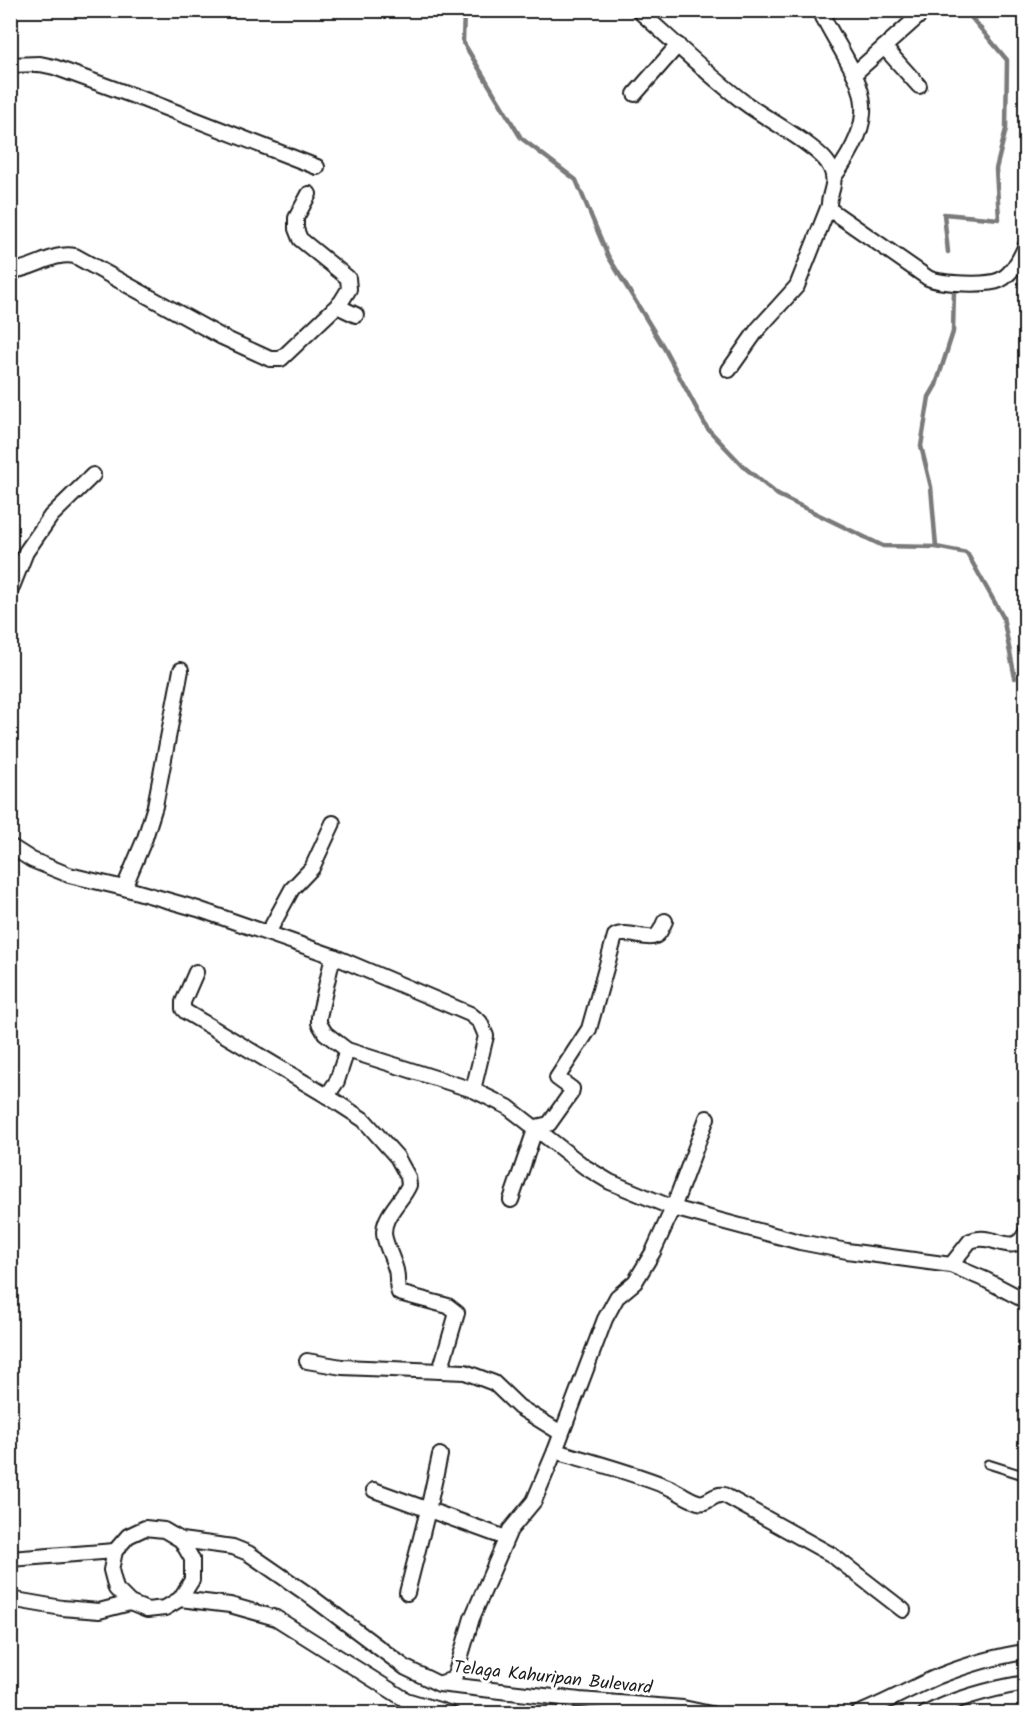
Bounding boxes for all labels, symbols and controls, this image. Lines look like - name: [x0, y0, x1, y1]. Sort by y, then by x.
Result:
- street label: Telaga Kahuripan Bulevard: [452, 1654, 655, 1703]

